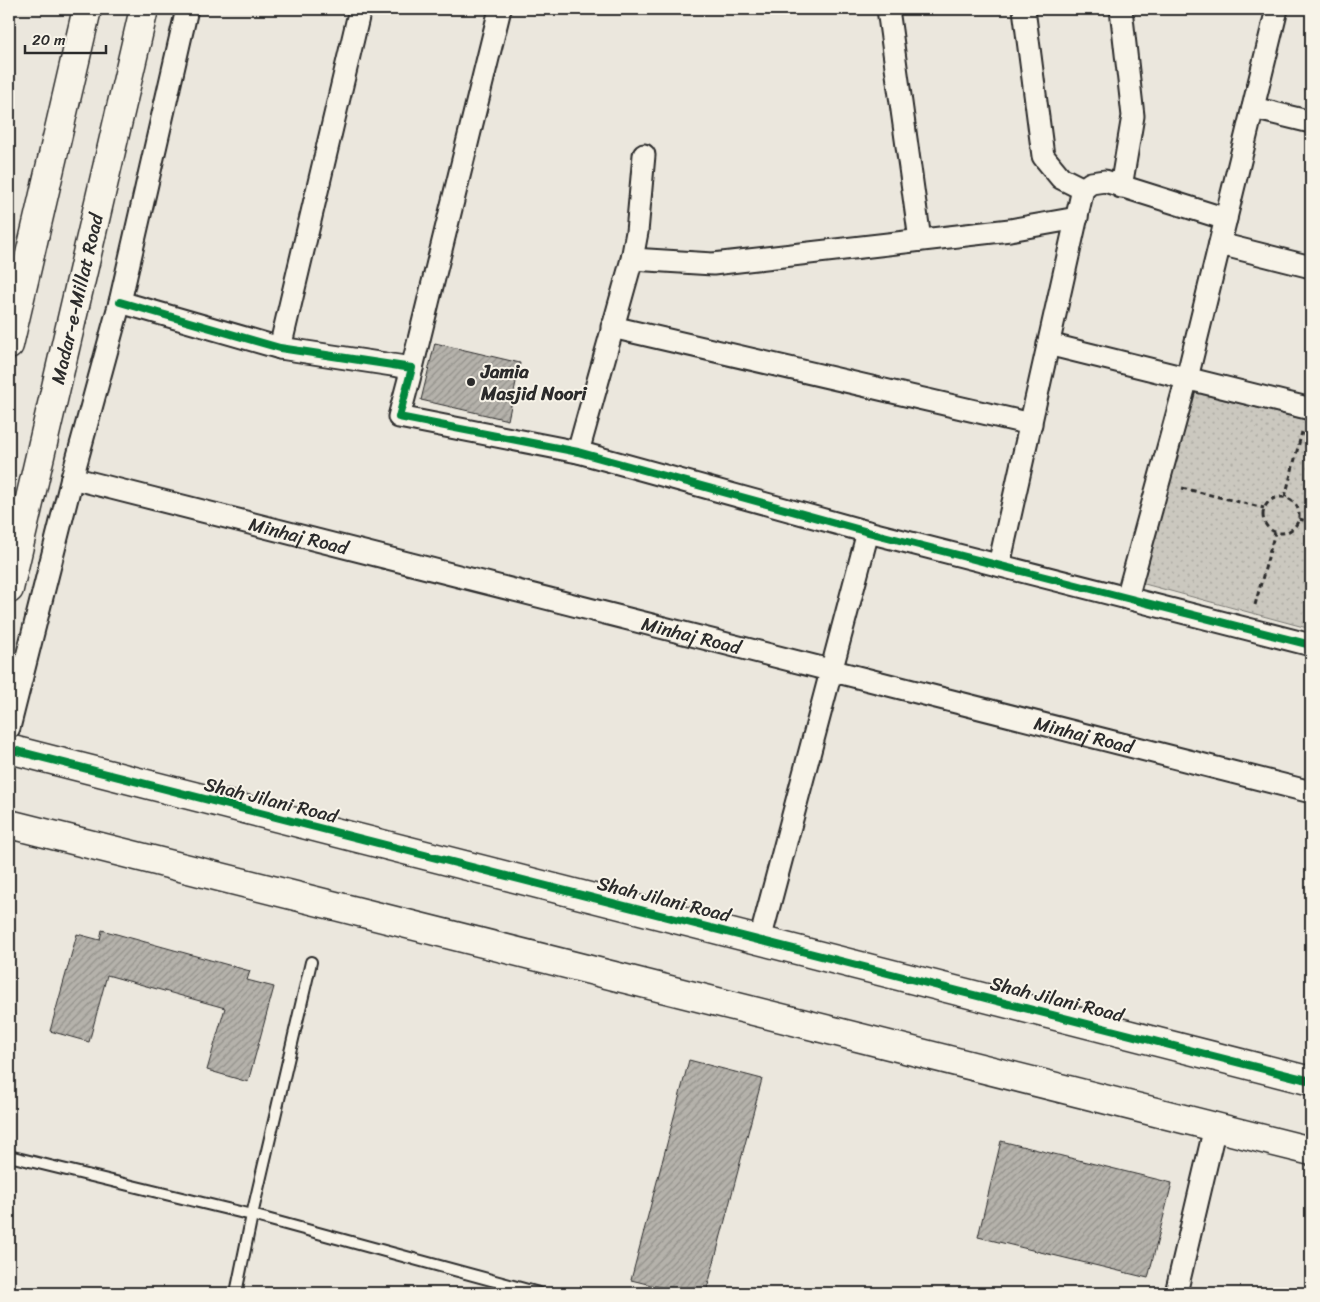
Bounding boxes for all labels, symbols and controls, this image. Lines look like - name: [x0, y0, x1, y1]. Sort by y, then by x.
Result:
- scale bar: [25, 22, 106, 54]
- text: 20 m: [32, 27, 66, 53]
- street label: Madar-e-Millat Road: [41, 208, 113, 387]
- place label: Jamia Masjid Noori: [480, 355, 588, 410]
- marker: Jamia Masjid Noori: [465, 376, 477, 388]
- street label: Minhaj Road: [246, 507, 354, 564]
- street label: Minhaj Road: [638, 607, 747, 664]
- street label: Minhaj Road: [1031, 706, 1139, 763]
- street label: Shah Jilani Road: [201, 767, 342, 833]
- street label: Shah Jilani Road: [594, 866, 735, 932]
- street label: Shah Jilani Road: [987, 966, 1128, 1032]

